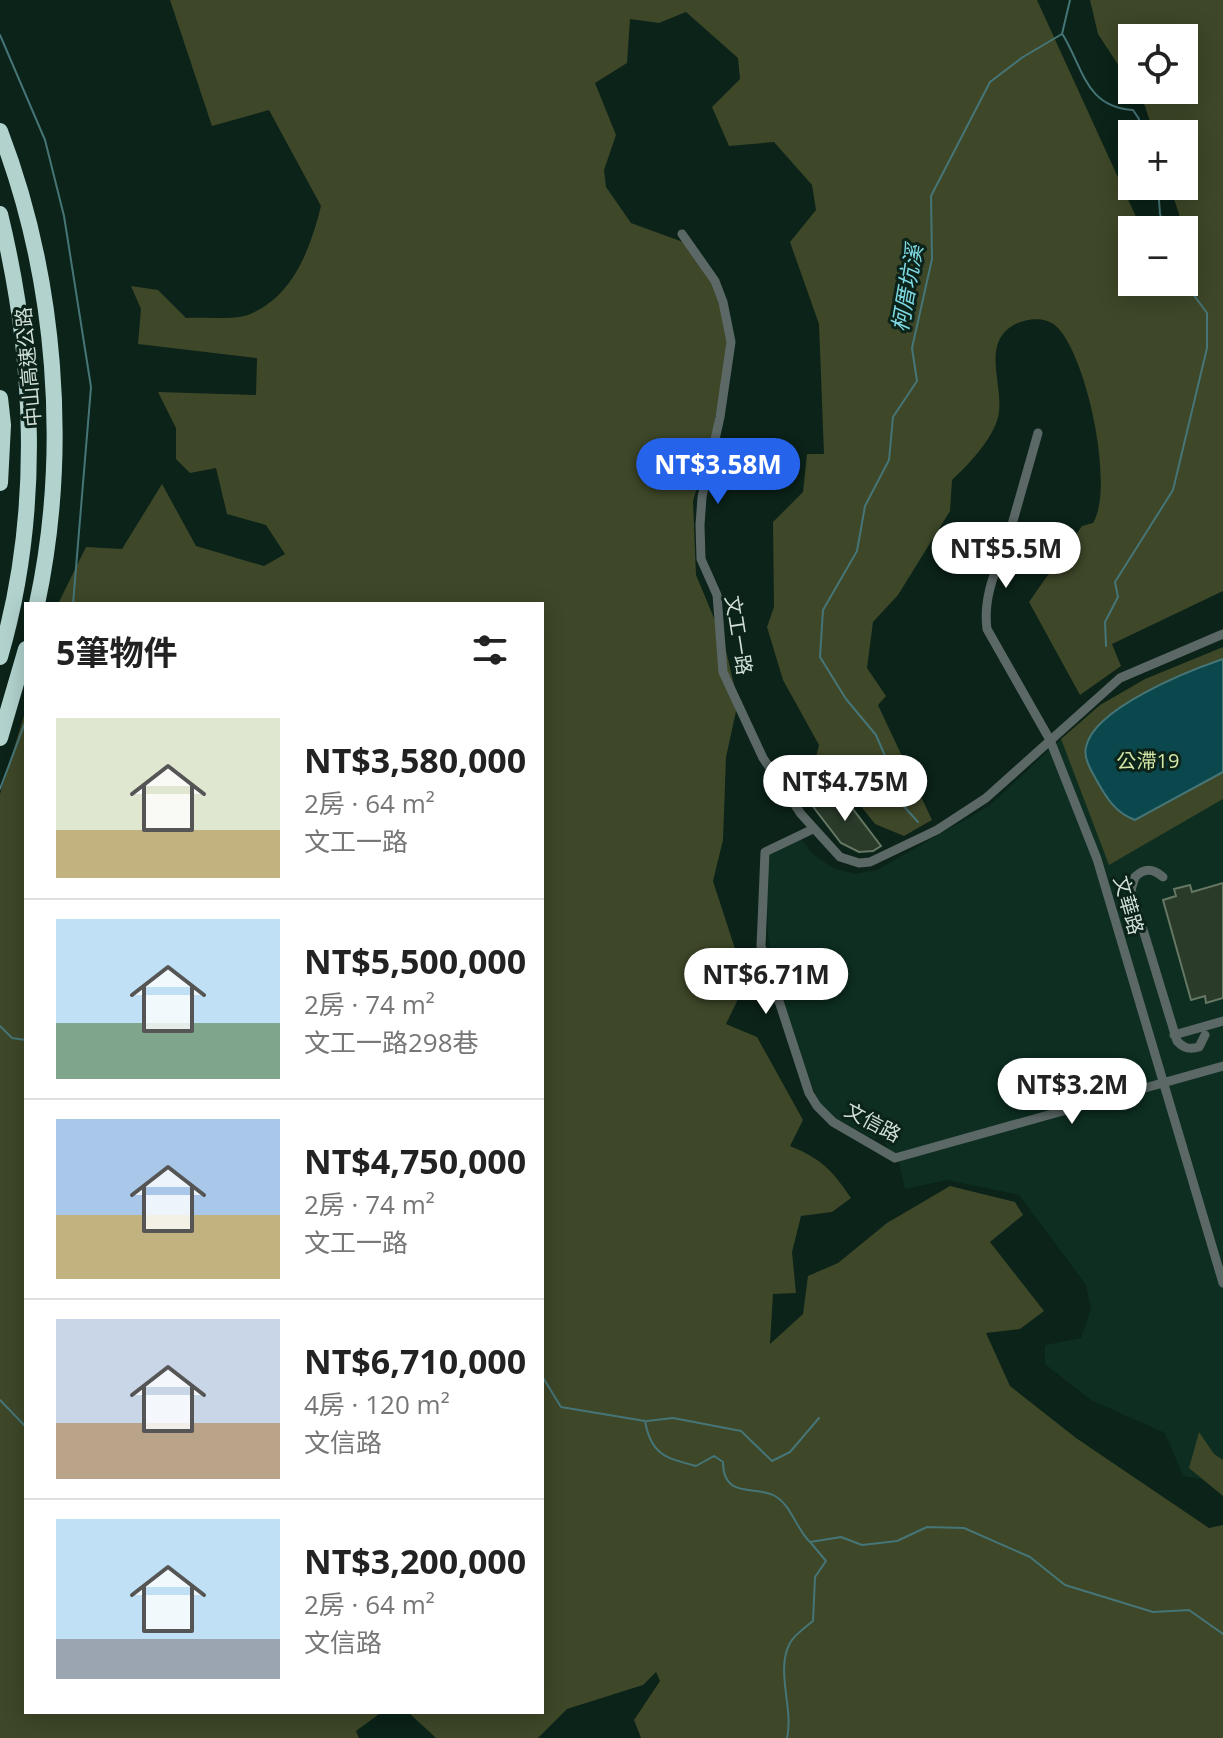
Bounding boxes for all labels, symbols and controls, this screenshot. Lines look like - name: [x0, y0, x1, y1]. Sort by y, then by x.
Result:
- map controls: [1118, 24, 1198, 296]
- button: locate: [1118, 24, 1198, 104]
- button: +: [1118, 120, 1198, 200]
- button: −: [1118, 216, 1198, 296]
- water label: 柯厝坑溪: [884, 239, 929, 334]
- street label: 中山高速公路: [9, 306, 47, 428]
- pin: NT$3.58M: [635, 438, 801, 506]
- text: NT$3.58M: [654, 446, 782, 482]
- pin: NT$5.5M: [932, 522, 1080, 590]
- text: NT$5.5M: [950, 530, 1062, 566]
- street label: 文工一路: [719, 593, 759, 677]
- icon: filters: [468, 628, 512, 672]
- text: 5筆物件: [56, 629, 177, 675]
- text: NT$3,580,000: [304, 737, 526, 783]
- park label: 公滯19: [1117, 747, 1179, 774]
- icon: home: [120, 750, 216, 846]
- pin: NT$4.75M: [762, 755, 928, 823]
- text: NT$4.75M: [781, 763, 909, 799]
- text: 2房 · 64 m²: [304, 785, 435, 821]
- text: 文工一路: [304, 823, 408, 859]
- street label: 文華路: [1108, 872, 1150, 938]
- text: NT$5,500,000: [304, 938, 526, 984]
- pin: NT$6.71M: [683, 948, 849, 1016]
- icon: home: [120, 951, 216, 1047]
- text: NT$6.71M: [702, 956, 830, 992]
- text: 2房 · 74 m²: [304, 986, 435, 1022]
- text: 文工一路298巷: [304, 1024, 479, 1060]
- pin: NT$3.2M: [998, 1058, 1146, 1126]
- text: NT$3.2M: [1016, 1066, 1128, 1102]
- street label: 文信路: [840, 1096, 906, 1148]
- text: NT$4,750,000: [304, 1138, 526, 1184]
- icon: home: [120, 1151, 216, 1247]
- text: 2房 · 74 m²: [304, 1186, 435, 1222]
- text: 文工一路: [304, 1224, 408, 1260]
- text: NT$6,710,000: [304, 1338, 526, 1384]
- icon: home: [120, 1351, 216, 1447]
- text: 4房 · 120 m²: [304, 1386, 450, 1422]
- text: 文信路: [304, 1424, 382, 1460]
- text: NT$3,200,000: [304, 1538, 526, 1584]
- icon: home: [120, 1551, 216, 1647]
- text: 2房 · 64 m²: [304, 1586, 435, 1622]
- text: 文信路: [304, 1624, 382, 1660]

